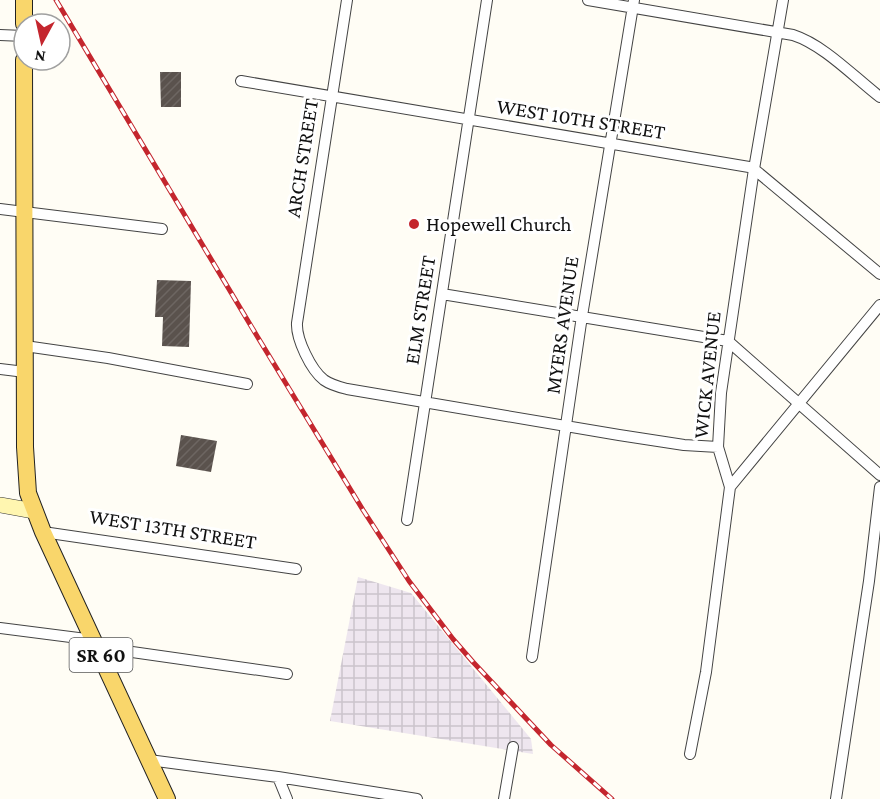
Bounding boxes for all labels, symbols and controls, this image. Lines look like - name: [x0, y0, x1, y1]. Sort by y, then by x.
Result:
- north arrow: [12, 12, 72, 72]
- text: N: [33, 47, 47, 66]
- street label: WEST 10TH STREET: [495, 94, 668, 144]
- street label: ARCH STREET: [281, 96, 323, 219]
- place label: Hopewell Church: [426, 212, 572, 236]
- marker: Hopewell Church: [407, 217, 421, 231]
- street label: ELM STREET: [400, 253, 441, 366]
- street label: MYERS AVENUE: [540, 255, 584, 395]
- street label: WICK AVENUE: [688, 310, 726, 440]
- street label: WEST 13TH STREET: [88, 504, 259, 554]
- road number: SR 60: [70, 638, 132, 672]

